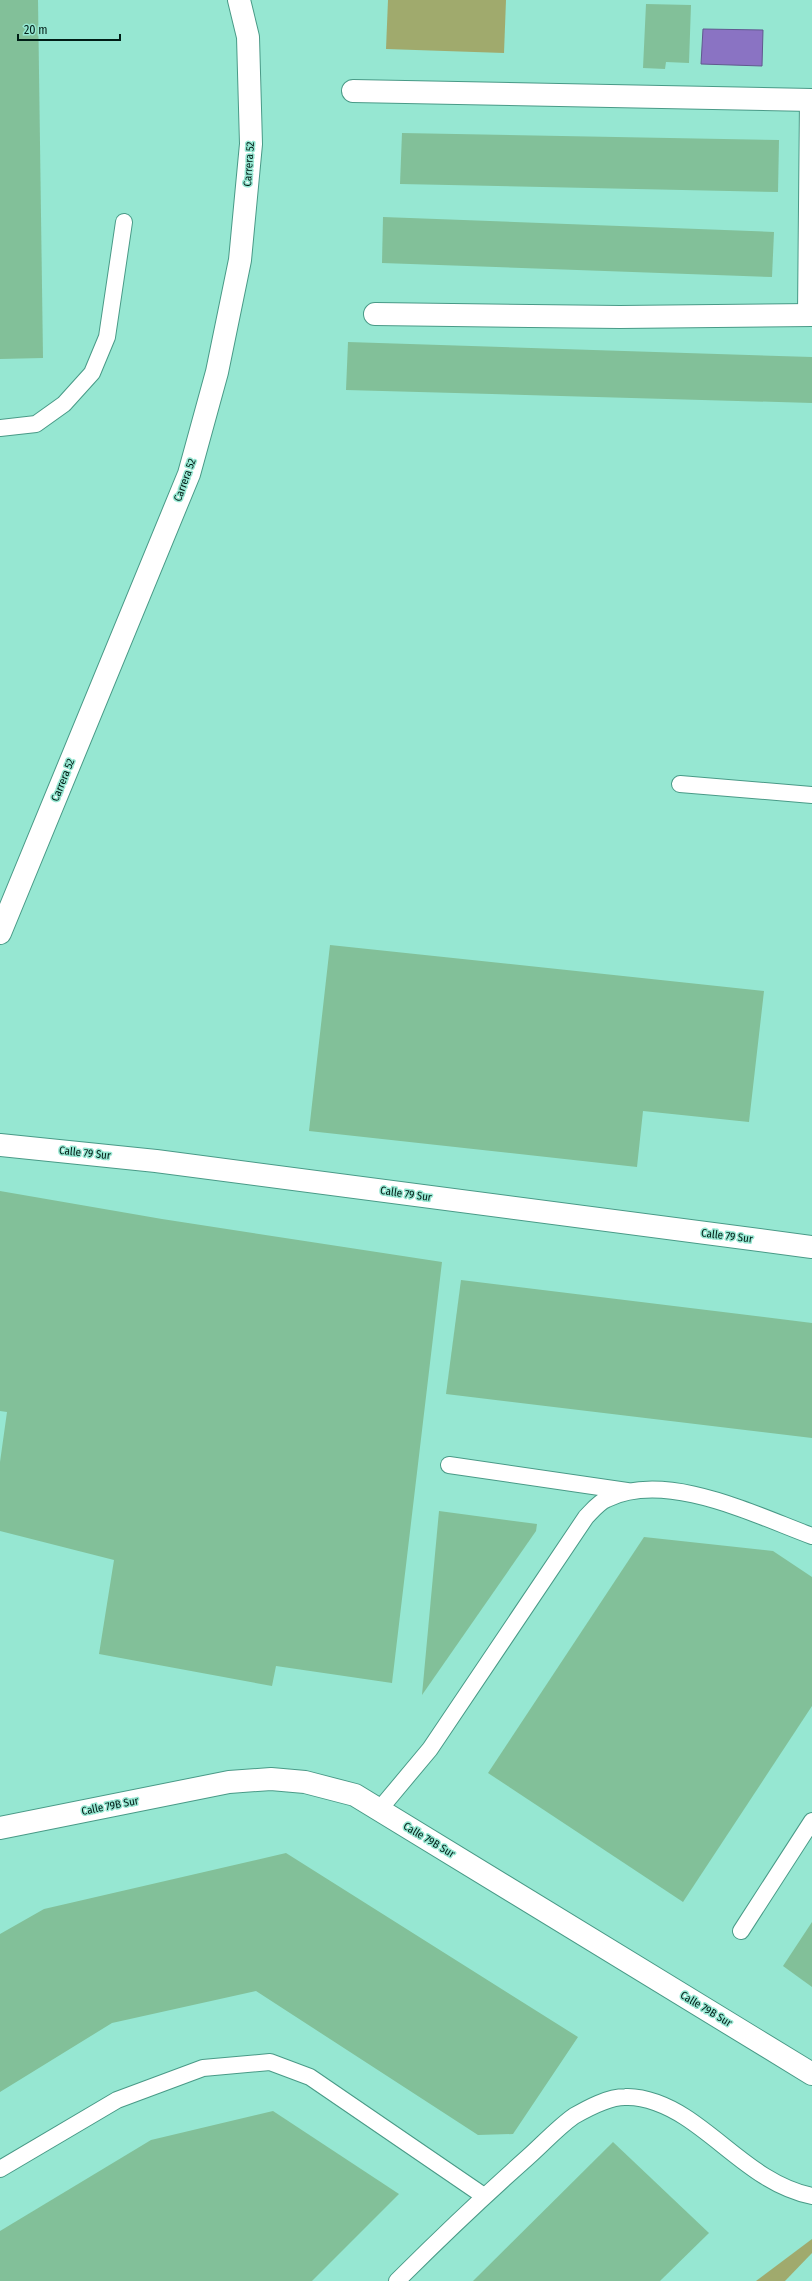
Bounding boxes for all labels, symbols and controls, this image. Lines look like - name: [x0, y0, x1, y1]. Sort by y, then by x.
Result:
- scale bar: [18, 16, 120, 42]
- text: 20 m: [24, 23, 48, 37]
- street label: Carrera 52: [241, 141, 257, 187]
- street label: Carrera 52: [171, 457, 199, 503]
- street label: Carrera 52: [49, 757, 77, 803]
- street label: Calle 79 Sur: [59, 1144, 112, 1162]
- street label: Calle 79 Sur: [379, 1184, 433, 1204]
- street label: Calle 79 Sur: [700, 1226, 754, 1246]
- street label: Calle 79B Sur: [80, 1794, 140, 1818]
- street label: Calle 79B Sur: [401, 1820, 457, 1861]
- street label: Calle 79B Sur: [678, 1989, 734, 2030]

